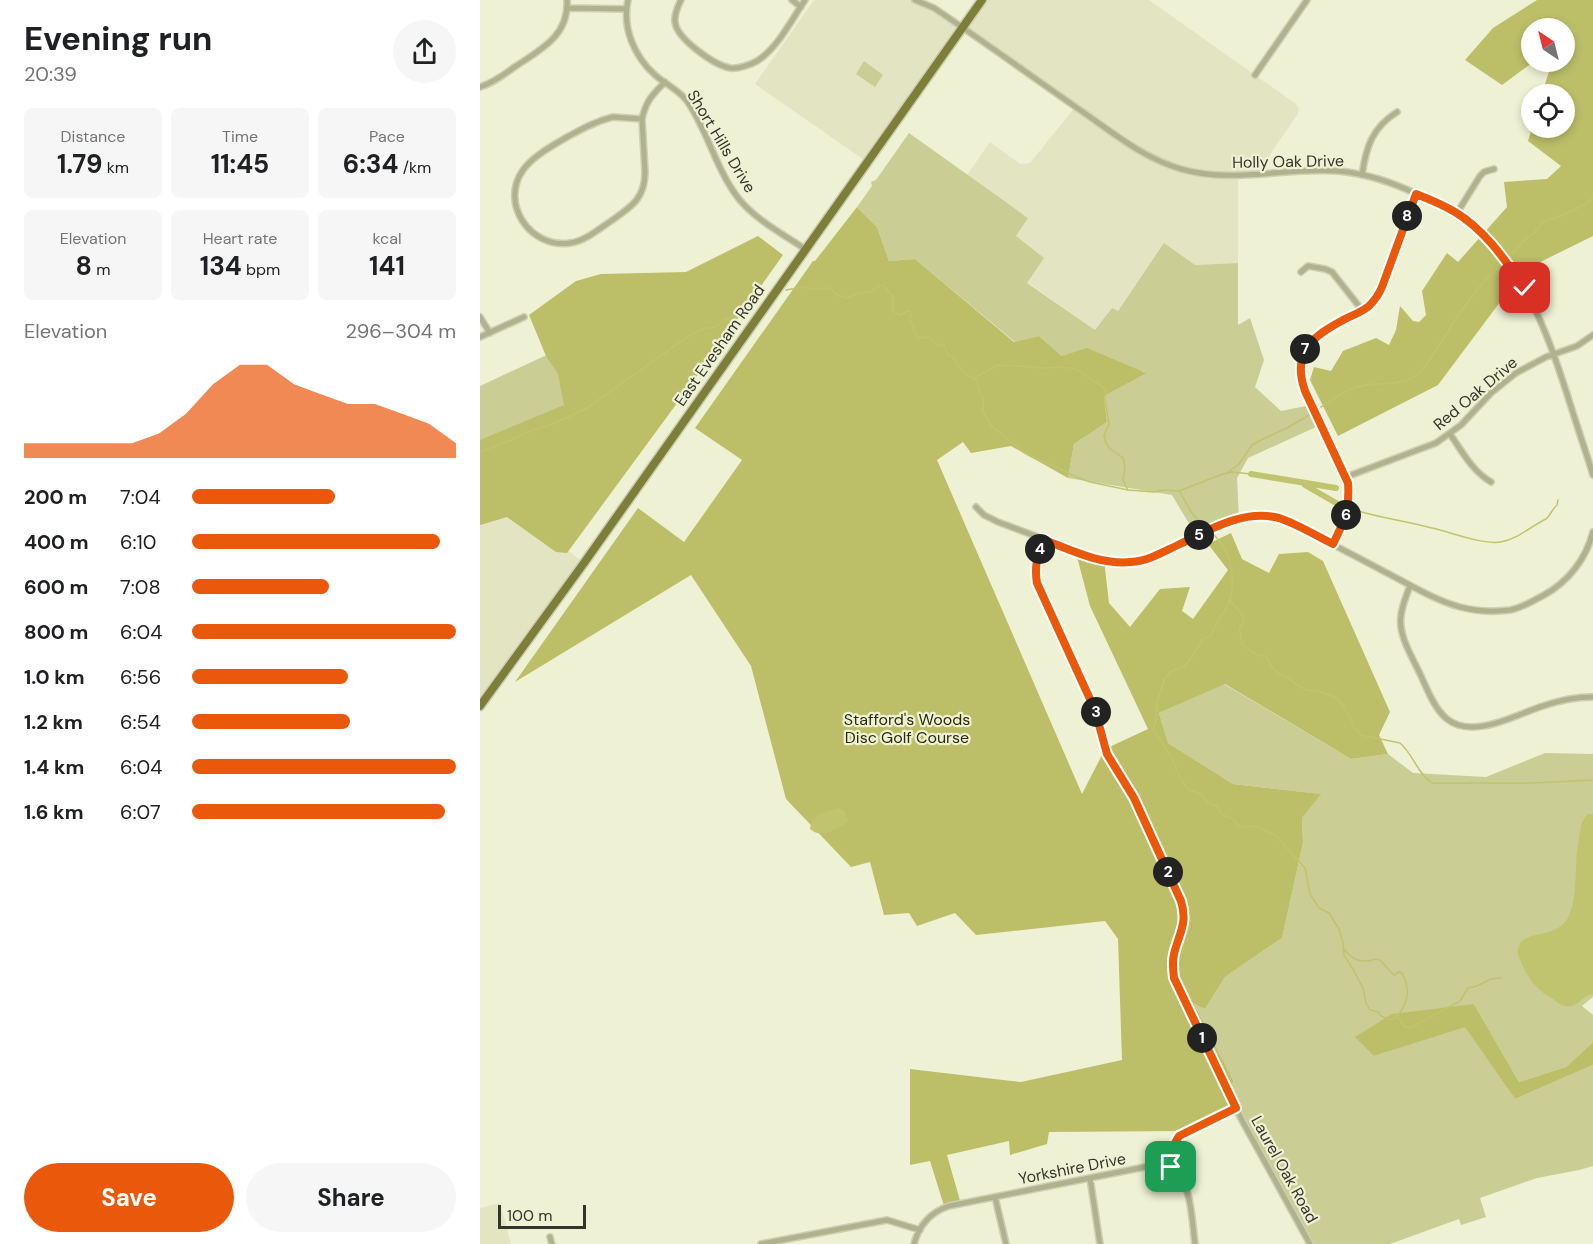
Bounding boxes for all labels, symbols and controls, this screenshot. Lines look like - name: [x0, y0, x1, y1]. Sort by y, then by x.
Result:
- text: Evening run: [24, 17, 212, 60]
- north arrow: [1521, 18, 1575, 72]
- map controls: [1521, 18, 1575, 138]
- button: share: [393, 20, 456, 83]
- text: 20:39: [24, 61, 77, 87]
- button: locate: [1521, 84, 1575, 138]
- street label: Short Hills Drive: [683, 86, 761, 197]
- text: Distance: [61, 126, 125, 147]
- text: Time: [222, 126, 258, 147]
- text: Pace: [369, 126, 405, 147]
- text: 1.79: [57, 147, 102, 181]
- text: 11:45: [211, 147, 269, 181]
- text: 6:34: [343, 147, 398, 181]
- street label: Holly Oak Drive: [1232, 150, 1344, 173]
- text: km: [102, 157, 129, 178]
- text: /km: [398, 157, 431, 178]
- pin: 8: [1392, 201, 1422, 231]
- text: 8: [1402, 205, 1412, 226]
- text: Elevation: [60, 228, 126, 249]
- text: Heart rate: [203, 228, 277, 249]
- text: kcal: [373, 228, 401, 249]
- text: 8: [76, 249, 92, 283]
- text: 134: [200, 249, 242, 283]
- text: 141: [369, 249, 405, 283]
- text: m: [92, 259, 110, 280]
- text: bpm: [242, 259, 280, 280]
- pin: [1499, 262, 1550, 313]
- icon: check: [1508, 271, 1541, 304]
- street label: East Evesham Road: [670, 280, 769, 410]
- text: Elevation: [24, 318, 107, 344]
- text: 296–304 m: [345, 318, 456, 344]
- pin: 7: [1290, 334, 1320, 364]
- text: 7: [1301, 338, 1309, 359]
- street label: Red Oak Drive: [1429, 352, 1522, 435]
- text: 200 m: [24, 484, 87, 510]
- text: 7:04: [120, 484, 161, 510]
- pin: 6: [1331, 500, 1361, 530]
- text: 6: [1341, 504, 1351, 525]
- pin: 5: [1184, 520, 1214, 550]
- text: 5: [1194, 524, 1204, 545]
- text: 400 m: [24, 529, 89, 555]
- text: 6:10: [120, 529, 157, 555]
- pin: 4: [1025, 534, 1055, 564]
- text: 4: [1035, 538, 1045, 559]
- text: 600 m: [24, 574, 88, 600]
- text: 7:08: [120, 574, 161, 600]
- text: 800 m: [24, 619, 88, 645]
- text: 6:04: [120, 619, 162, 645]
- text: 1.0 km: [24, 664, 85, 690]
- text: 6:56: [120, 664, 161, 690]
- pin: 3: [1081, 697, 1111, 727]
- text: 3: [1091, 701, 1101, 722]
- text: 1.2 km: [24, 709, 83, 735]
- text: 6:54: [120, 709, 161, 735]
- park label: Stafford's Woods Disc Golf Course: [844, 709, 970, 748]
- text: 1.4 km: [24, 754, 84, 780]
- text: 6:04: [120, 754, 162, 780]
- text: 1.6 km: [24, 799, 83, 825]
- text: 6:07: [120, 799, 161, 825]
- pin: 2: [1153, 857, 1183, 887]
- text: 2: [1163, 861, 1173, 882]
- pin: 1: [1187, 1023, 1217, 1053]
- text: 1: [1199, 1027, 1205, 1048]
- street label: Laurel Oak Road: [1246, 1112, 1323, 1227]
- pin: [1145, 1141, 1196, 1192]
- street label: Yorkshire Drive: [1017, 1148, 1128, 1189]
- icon: arrive: [1154, 1150, 1187, 1183]
- button: Save: [24, 1163, 234, 1232]
- button: Share: [246, 1163, 456, 1232]
- scale bar: [498, 1202, 586, 1230]
- text: 100 m: [507, 1205, 552, 1226]

